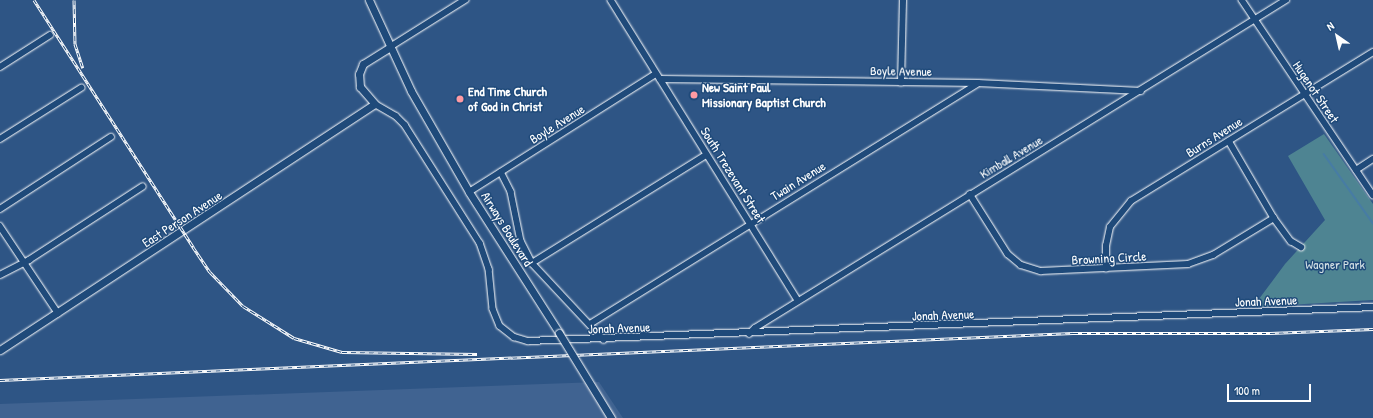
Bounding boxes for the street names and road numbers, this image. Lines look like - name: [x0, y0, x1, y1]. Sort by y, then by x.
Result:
- street label: Hugenot Street: [1290, 58, 1342, 126]
- street label: Boyle Avenue: [870, 63, 932, 79]
- street label: Boyle Avenue: [527, 101, 587, 147]
- street label: Burns Avenue: [1183, 114, 1245, 160]
- street label: South Trezevant Street: [697, 124, 769, 226]
- street label: Kimball Avenue: [977, 132, 1045, 182]
- street label: Twain Avenue: [768, 158, 828, 204]
- street label: East Person Avenue: [139, 187, 225, 251]
- street label: Airways Boulevard: [478, 189, 536, 269]
- street label: Browning Circle: [1071, 248, 1147, 268]
- street label: Jonah Avenue: [1235, 292, 1297, 310]
- street label: Jonah Avenue: [912, 306, 974, 324]
- street label: Jonah Avenue: [588, 319, 650, 337]

